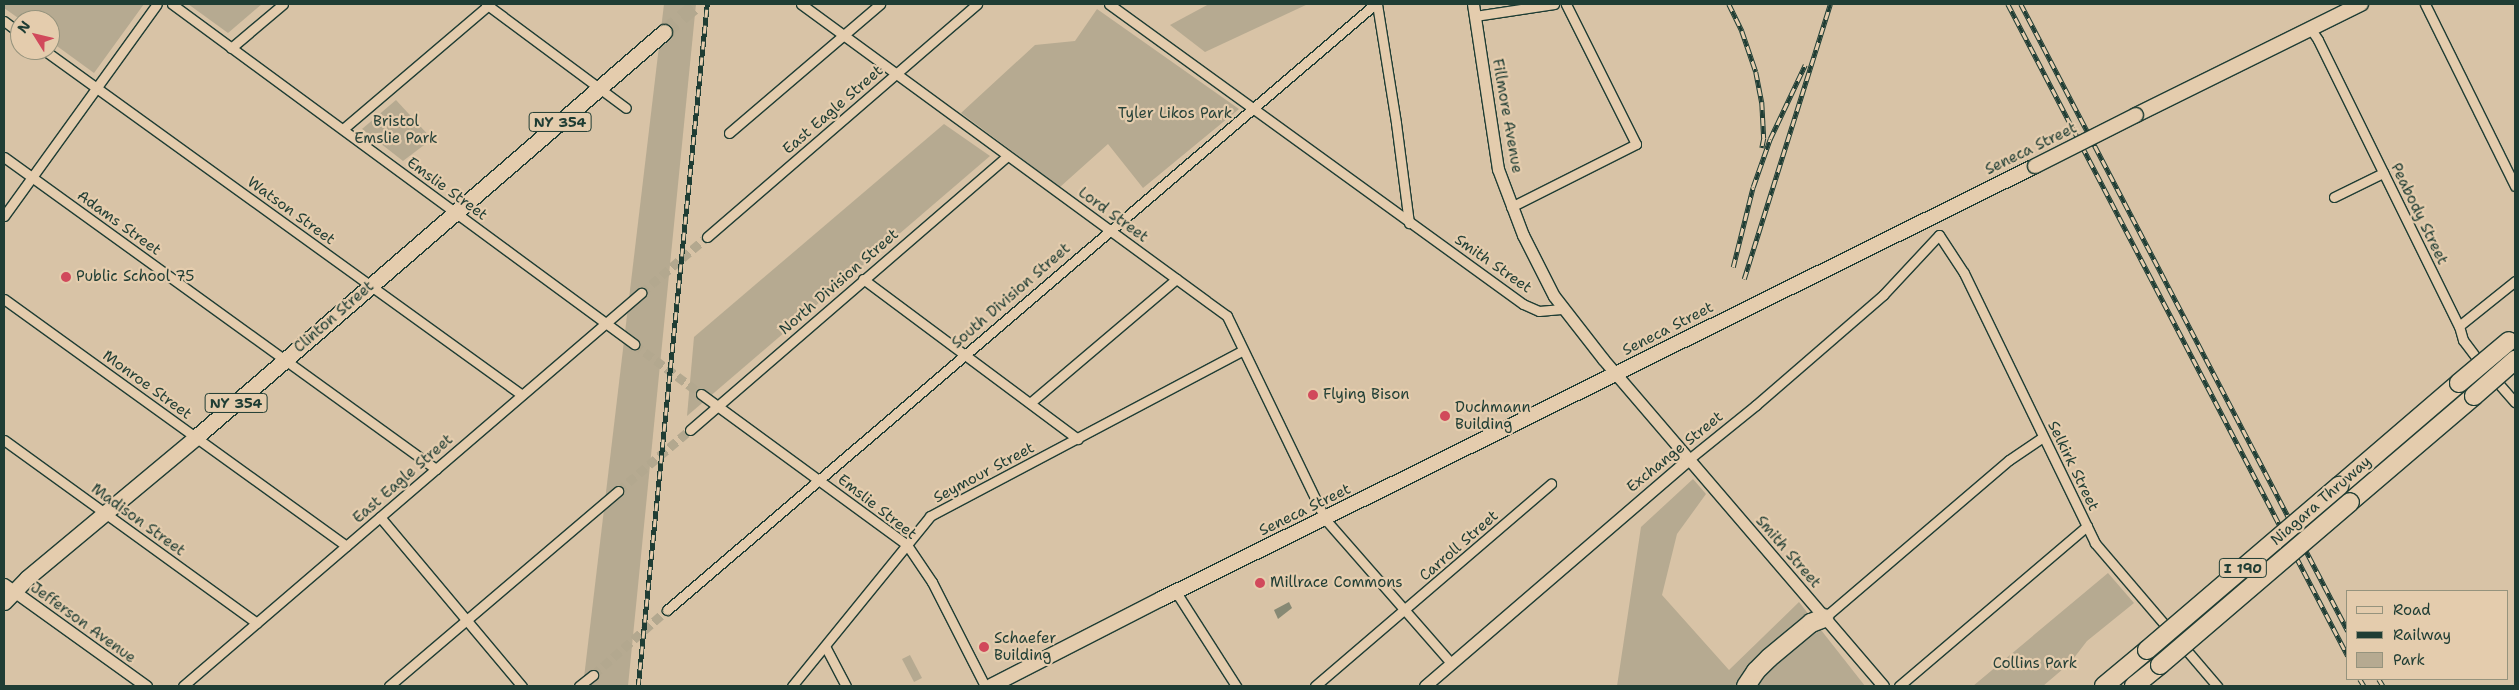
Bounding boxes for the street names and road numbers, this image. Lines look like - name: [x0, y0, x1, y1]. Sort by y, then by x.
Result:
- street label: Fillmore Avenue: [1488, 57, 1526, 175]
- street label: East Eagle Street: [779, 62, 887, 158]
- road number: NY 354: [528, 110, 592, 134]
- street label: Seneca Street: [1982, 119, 2080, 179]
- street label: Emslie Street: [403, 154, 491, 224]
- street label: Peabody Street: [2387, 160, 2451, 268]
- street label: Watson Street: [244, 173, 338, 249]
- street label: Lord Street: [1075, 184, 1151, 246]
- street label: Adams Street: [74, 187, 164, 259]
- street label: North Division Street: [776, 225, 902, 339]
- street label: Smith Street: [1451, 231, 1535, 297]
- street label: South Division Street: [948, 240, 1074, 352]
- street label: Clinton Street: [290, 277, 378, 357]
- street label: Seneca Street: [1619, 298, 1717, 360]
- street label: Monroe Street: [99, 347, 195, 423]
- road number: NY 354: [204, 392, 268, 414]
- street label: Exchange Street: [1623, 408, 1727, 496]
- street label: Selkirk Street: [2044, 418, 2102, 514]
- street label: East Eagle Street: [349, 431, 457, 527]
- street label: Seymour Street: [930, 439, 1038, 507]
- street label: Niagara Thruway: [2267, 453, 2375, 549]
- street label: Emslie Street: [834, 471, 920, 543]
- street label: Madison Street: [88, 480, 188, 560]
- street label: Seneca Street: [1256, 480, 1354, 540]
- street label: Carroll Street: [1416, 507, 1502, 585]
- street label: Smith Street: [1752, 512, 1824, 592]
- road number: I 190: [2218, 556, 2268, 580]
- street label: Jefferson Avenue: [27, 579, 139, 667]

